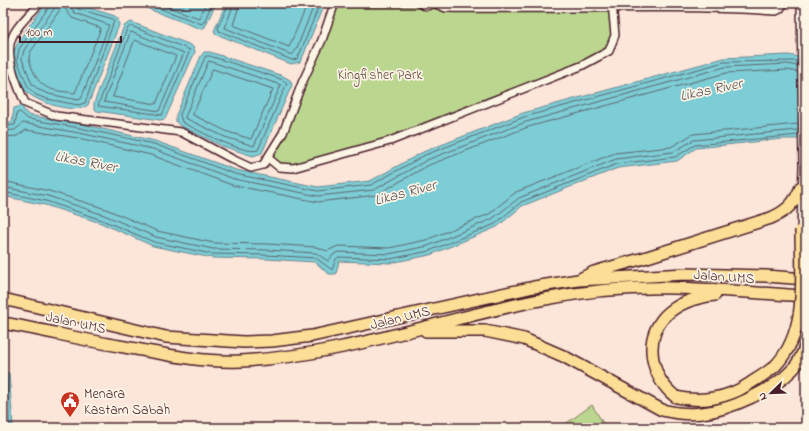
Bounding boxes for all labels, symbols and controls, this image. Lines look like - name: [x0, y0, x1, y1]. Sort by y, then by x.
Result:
- scale bar: [20, 18, 121, 44]
- text: 100 m: [26, 24, 53, 42]
- park label: Kingfisher Park: [338, 65, 423, 87]
- water label: Likas River: [678, 72, 747, 107]
- water label: Likas River: [53, 145, 121, 179]
- water label: Likas River: [372, 174, 441, 212]
- street label: Jalan UMS: [693, 265, 755, 290]
- street label: Jalan UMS: [368, 301, 433, 336]
- street label: Jalan UMS: [44, 307, 108, 340]
- north arrow: [751, 373, 791, 413]
- place label: Menara Kastam Sabah: [84, 384, 170, 421]
- public building icon: Menara Kastam Sabah: [59, 390, 81, 418]
- text: N: [754, 390, 772, 403]

